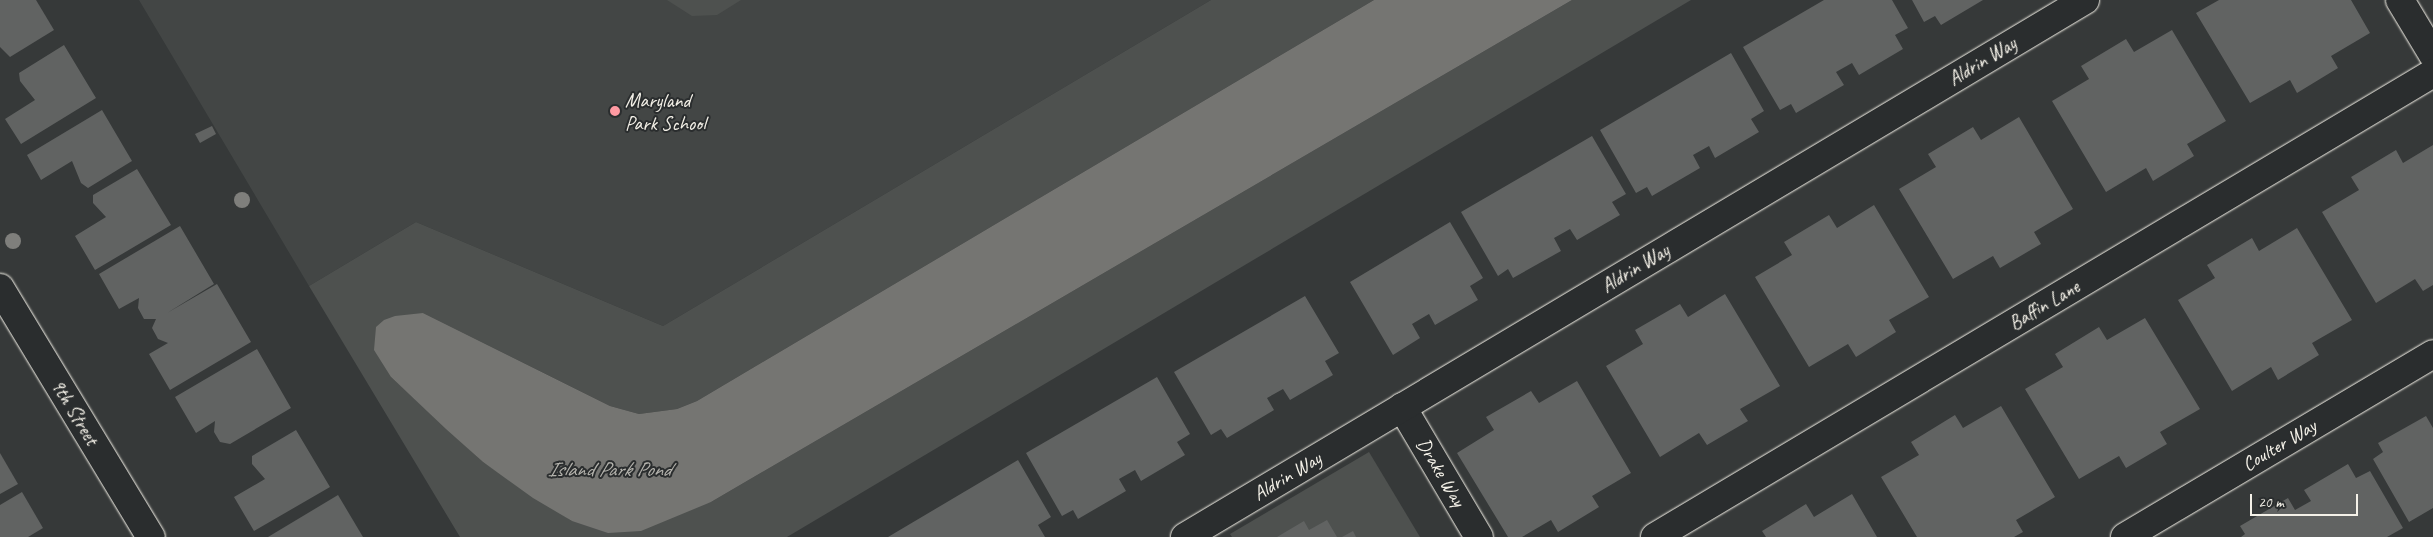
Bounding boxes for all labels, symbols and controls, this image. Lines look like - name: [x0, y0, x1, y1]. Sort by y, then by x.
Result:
- street label: Aldrin Way: [1943, 31, 2021, 91]
- place label: Maryland Park School: [625, 88, 705, 135]
- marker: Maryland Park School: [609, 105, 621, 117]
- street label: Aldrin Way: [1596, 238, 1674, 298]
- street label: Baffin Lane: [2004, 274, 2084, 336]
- street label: 9th Street: [46, 374, 104, 450]
- street label: Coulter Way: [2238, 414, 2320, 476]
- street label: Drake Way: [1411, 433, 1471, 511]
- street label: Aldrin Way: [1248, 446, 1326, 506]
- water label: Island Park Pond: [547, 456, 671, 482]
- scale bar: [2253, 484, 2360, 516]
- text: 20 m: [2258, 493, 2284, 512]

